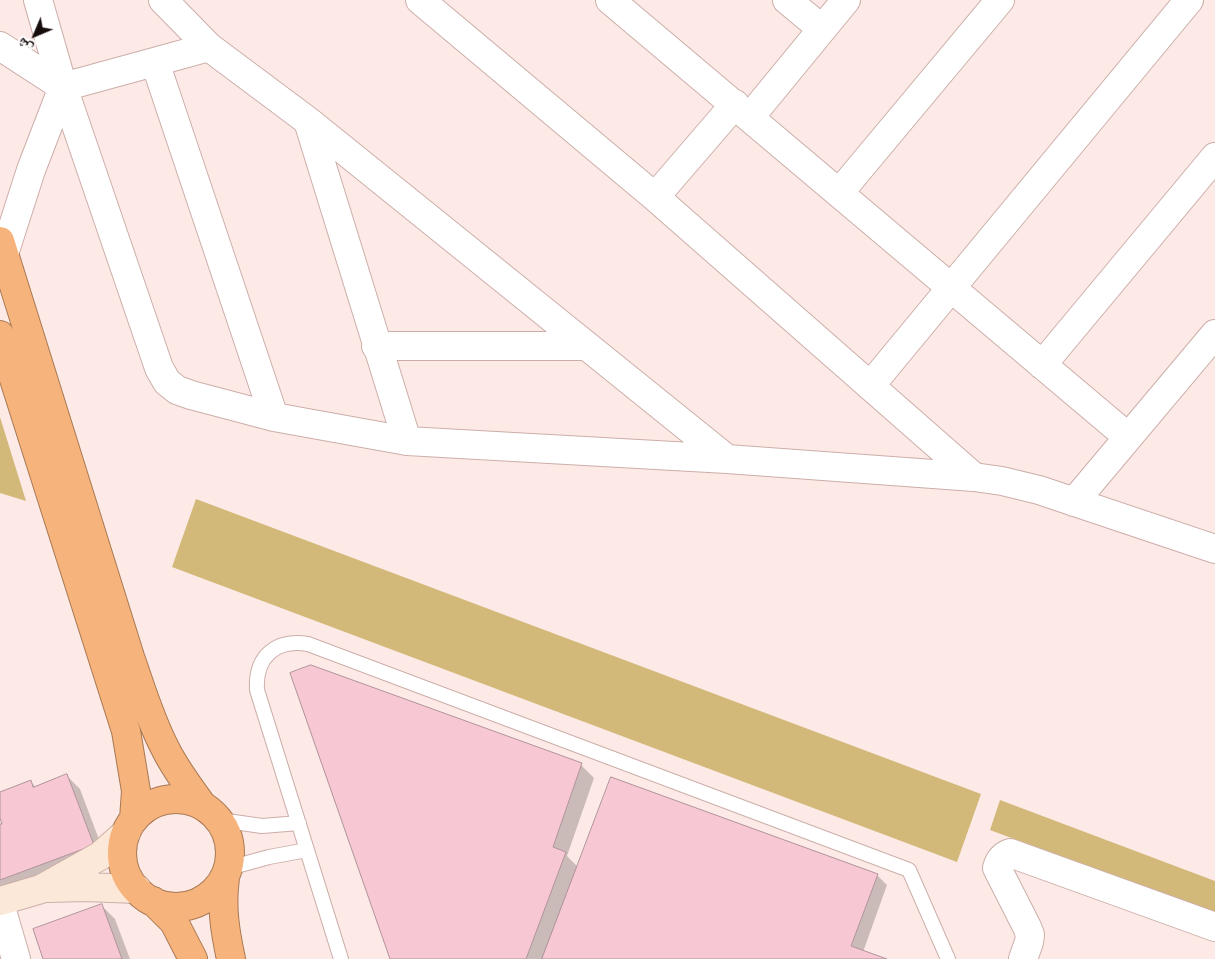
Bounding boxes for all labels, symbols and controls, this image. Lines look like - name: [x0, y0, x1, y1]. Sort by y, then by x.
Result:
- north arrow: [10, 10, 60, 60]
- text: ش: [13, 35, 35, 57]

